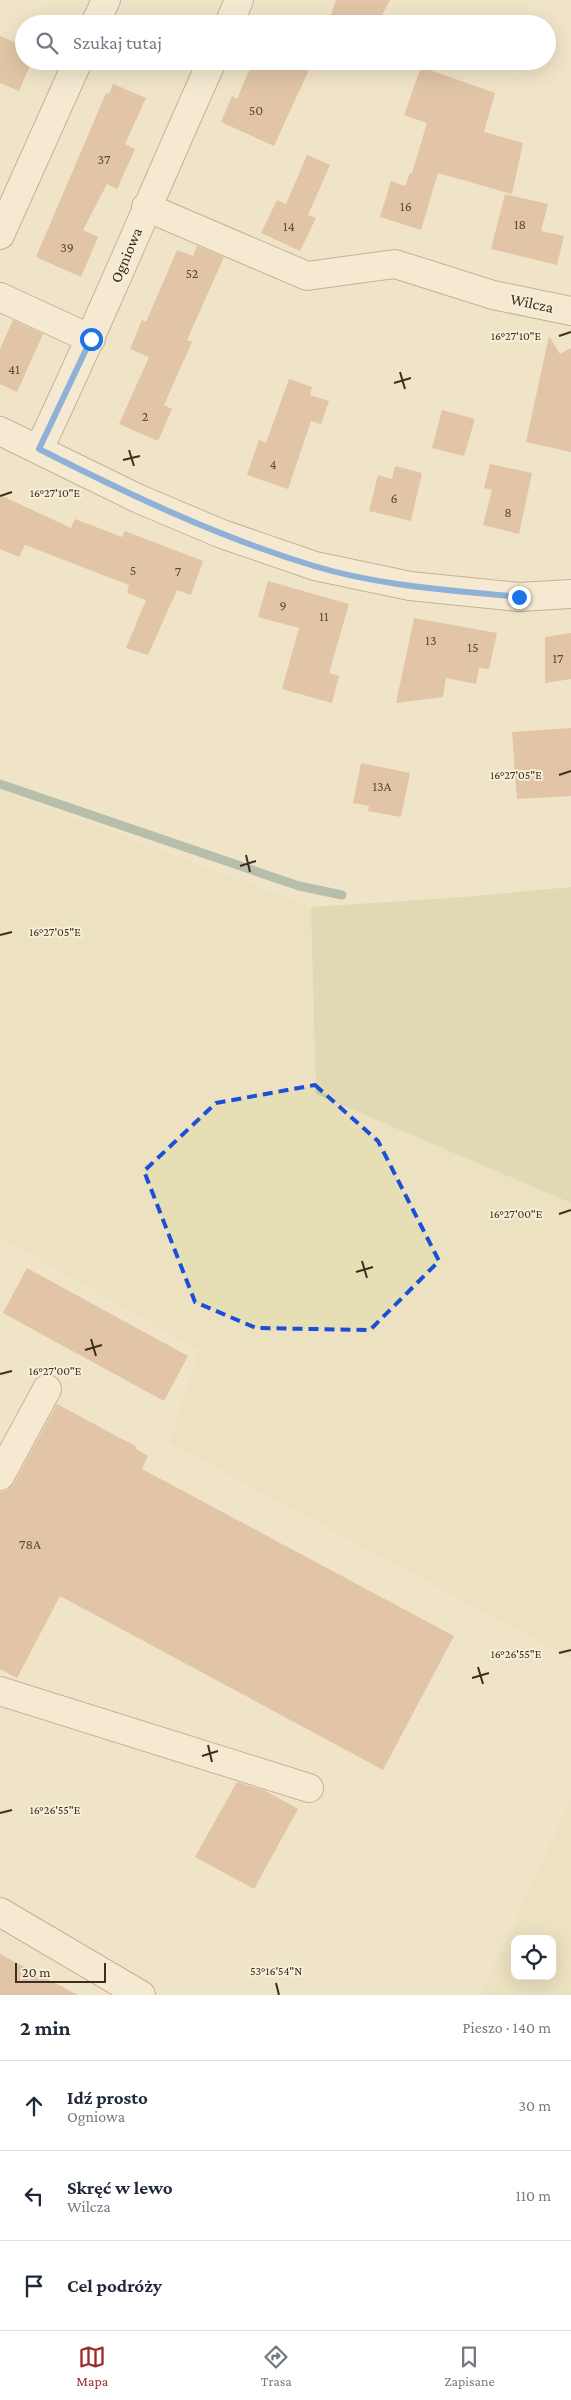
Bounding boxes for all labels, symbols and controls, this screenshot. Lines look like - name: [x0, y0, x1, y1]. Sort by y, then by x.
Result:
- search box: [15, 15, 556, 70]
- icon: search: [33, 29, 61, 57]
- text: Szukaj tutaj: [73, 32, 162, 53]
- house number: 50: [249, 102, 263, 118]
- house number: 37: [98, 151, 111, 167]
- house number: 16: [400, 198, 412, 214]
- house number: 18: [514, 216, 526, 232]
- house number: 14: [283, 218, 295, 234]
- street label: Ogniowa: [107, 224, 146, 285]
- house number: 39: [60, 239, 74, 255]
- house number: 52: [186, 265, 199, 281]
- street label: Wilcza: [509, 290, 556, 316]
- route start: [80, 328, 103, 351]
- text: 16°27'10"E: [491, 329, 541, 343]
- house number: 41: [8, 361, 20, 377]
- house number: 2: [142, 408, 149, 424]
- house number: 4: [269, 456, 277, 472]
- text: 16°27'10"E: [30, 486, 80, 500]
- house number: 6: [390, 490, 398, 506]
- house number: 8: [504, 504, 512, 520]
- house number: 5: [130, 562, 136, 578]
- house number: 7: [175, 563, 182, 579]
- route end: [508, 586, 531, 609]
- house number: 9: [279, 597, 287, 613]
- house number: 11: [319, 608, 329, 624]
- house number: 13: [425, 632, 437, 648]
- house number: 15: [467, 639, 479, 655]
- house number: 17: [552, 650, 564, 666]
- text: 16°27'05"E: [490, 768, 542, 782]
- house number: 13A: [372, 778, 392, 794]
- text: 16°27'05"E: [29, 925, 81, 939]
- text: 16°27'00"E: [490, 1207, 543, 1221]
- text: 16°27'00"E: [29, 1364, 82, 1378]
- house number: 78A: [19, 1536, 41, 1552]
- text: 16°26'55"E: [491, 1647, 542, 1661]
- text: 16°26'55"E: [30, 1803, 81, 1817]
- map controls: [511, 1935, 556, 1980]
- button: locate: [511, 1935, 556, 1980]
- scale bar: [15, 1960, 106, 1983]
- text: 20 m: [22, 1964, 50, 1980]
- text: 53°16'54"N: [250, 1964, 302, 1978]
- text: 2 min: [20, 2016, 71, 2040]
- text: Pieszo · 140 m: [463, 2019, 551, 2036]
- text: Idź prosto: [67, 2087, 148, 2108]
- icon: ahead: [20, 2092, 48, 2120]
- text: 30 m: [519, 2097, 551, 2114]
- text: Ogniowa: [67, 2108, 125, 2125]
- text: Skręć w lewo: [67, 2177, 173, 2198]
- icon: left: [20, 2182, 48, 2210]
- text: 110 m: [515, 2187, 551, 2204]
- text: Wilcza: [67, 2198, 111, 2215]
- icon: arrive: [20, 2272, 48, 2300]
- text: Cel podróży: [67, 2275, 162, 2296]
- tab: Mapa: [76, 2343, 108, 2389]
- tab: Trasa: [261, 2343, 292, 2389]
- tab: Zapisane: [444, 2343, 495, 2389]

